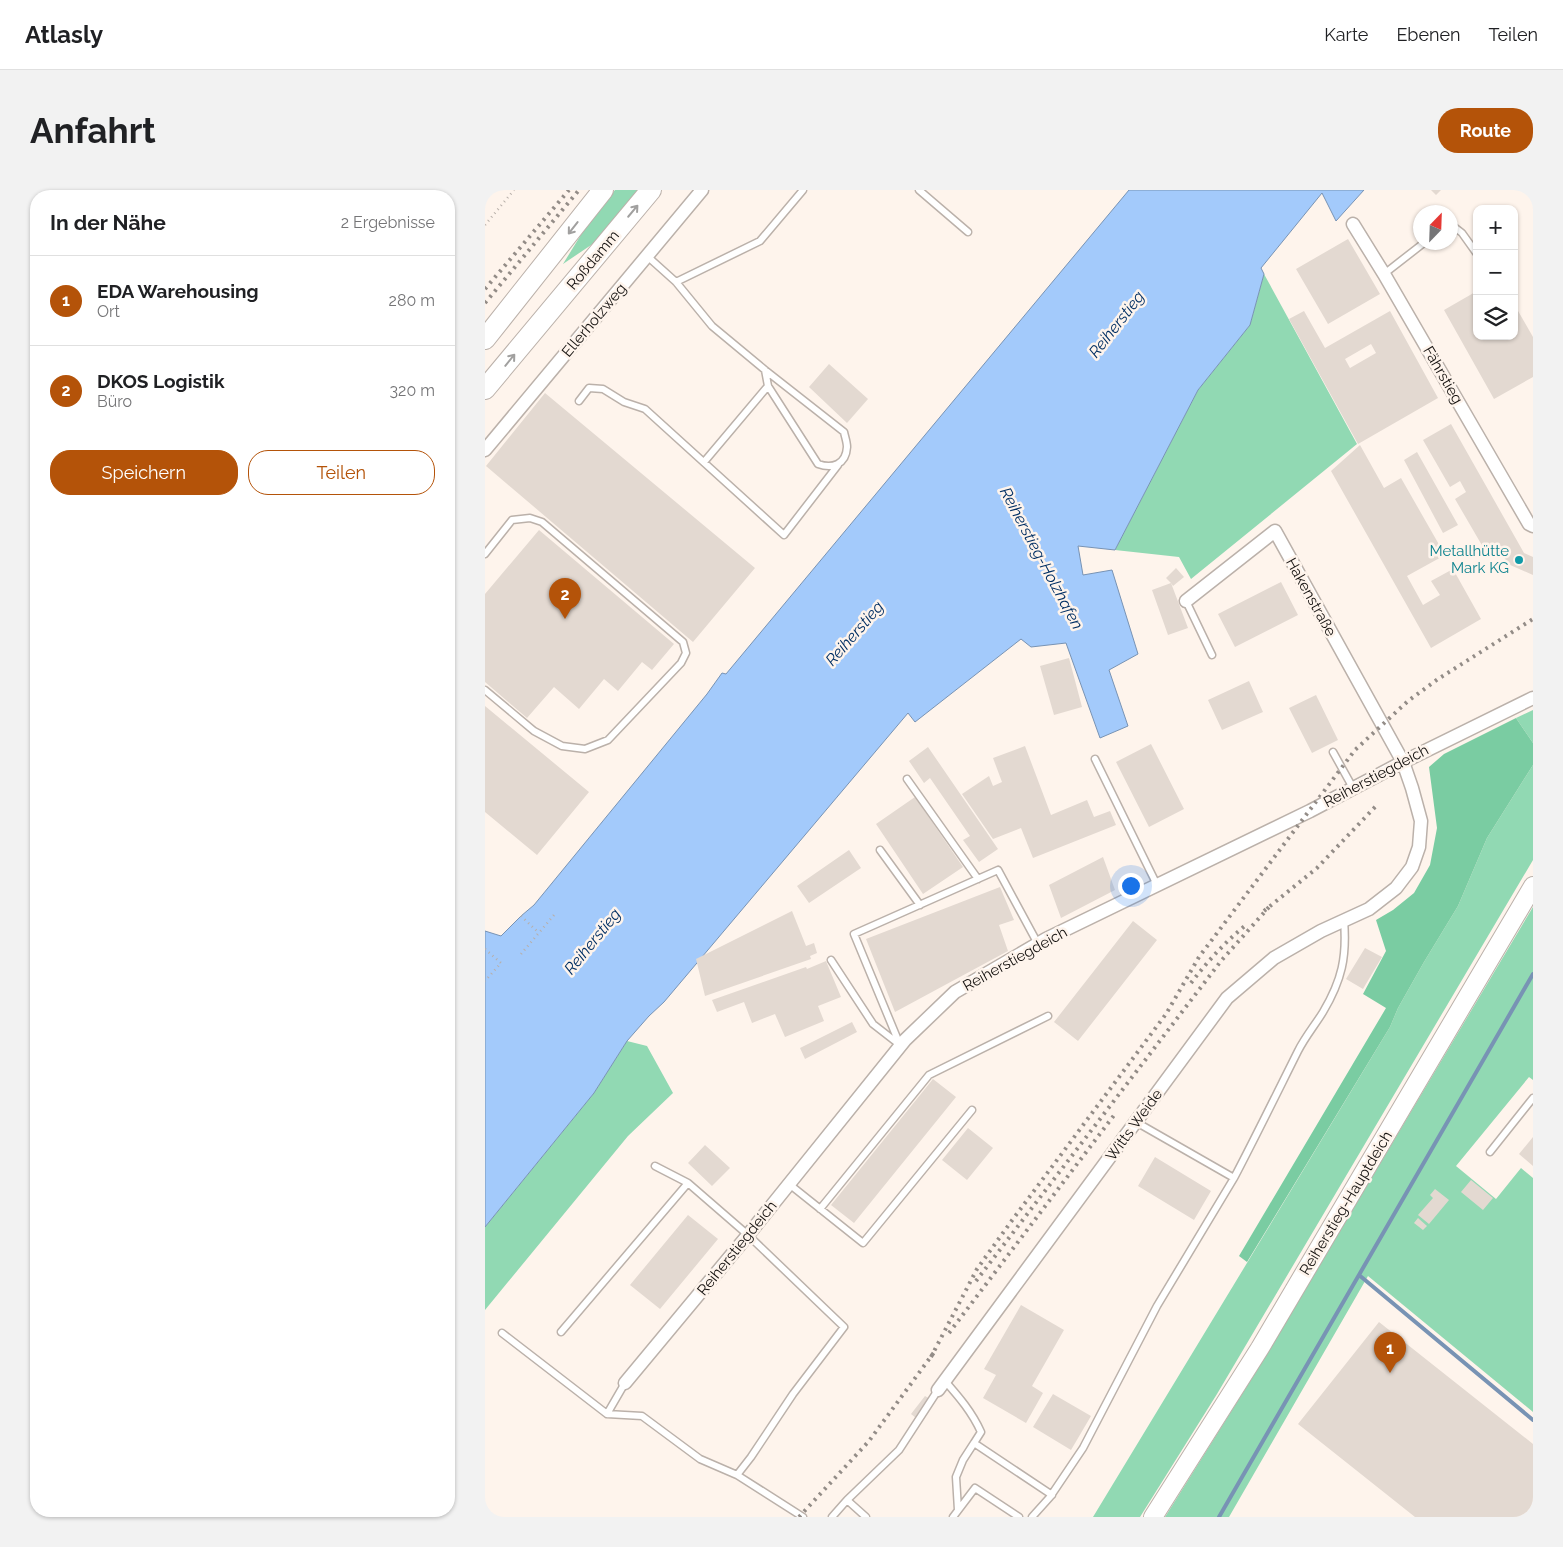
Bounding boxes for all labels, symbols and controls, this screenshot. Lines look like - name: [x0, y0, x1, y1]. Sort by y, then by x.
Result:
- text: Atlasly: [25, 20, 103, 49]
- text: Karte: [1324, 24, 1368, 45]
- text: Ebenen: [1396, 24, 1461, 45]
- text: Teilen: [1489, 24, 1538, 45]
- button: Route: [1438, 108, 1533, 153]
- text: Anfahrt: [30, 110, 156, 151]
- one-way arrow: [628, 205, 639, 218]
- north arrow: [1413, 205, 1458, 250]
- map controls: [1473, 205, 1518, 340]
- button: +: [1473, 205, 1518, 250]
- text: In der Nähe: [50, 210, 166, 235]
- text: 2 Ergebnisse: [341, 213, 435, 232]
- one-way arrow: [567, 221, 578, 234]
- street label: Roßdamm: [563, 227, 623, 293]
- button: −: [1473, 250, 1518, 295]
- text: EDA Warehousing: [97, 280, 259, 302]
- street label: Ellerholzweg: [558, 280, 630, 360]
- water label: Reiherstieg: [1085, 287, 1148, 361]
- text: 1: [62, 291, 70, 310]
- text: 280 m: [389, 291, 435, 310]
- button: layers: [1473, 295, 1518, 340]
- text: Ort: [97, 302, 120, 321]
- street label: Fährstieg: [1419, 343, 1467, 407]
- one-way arrow: [505, 353, 516, 366]
- text: DKOS Logistik: [97, 370, 225, 392]
- text: 2: [61, 381, 71, 400]
- text: 320 m: [390, 381, 435, 400]
- text: Büro: [97, 392, 132, 411]
- button: Speichern: [50, 450, 238, 495]
- button: Teilen: [248, 450, 435, 495]
- water label: Reiherstieg-Holzhafen: [996, 484, 1087, 633]
- place label: Metallhütte Mark KG: [1429, 542, 1509, 577]
- marker: Metallhütte Mark KG: [1513, 554, 1525, 566]
- street label: Hakenstraße: [1282, 555, 1340, 640]
- pin: 2: [549, 578, 581, 619]
- water label: Reiherstieg: [821, 597, 888, 669]
- street label: Reiherstiegdeich: [1320, 741, 1432, 811]
- your location: [1118, 873, 1144, 899]
- water label: Reiherstieg: [560, 904, 625, 978]
- street label: Reiherstiegdeich: [960, 923, 1070, 995]
- street label: Witts Weide: [1102, 1085, 1166, 1164]
- street label: Reiherstieg-Hauptdeich: [1296, 1128, 1396, 1278]
- street label: Reiherstiegdeich: [693, 1197, 781, 1299]
- pin: 1: [1374, 1332, 1406, 1373]

